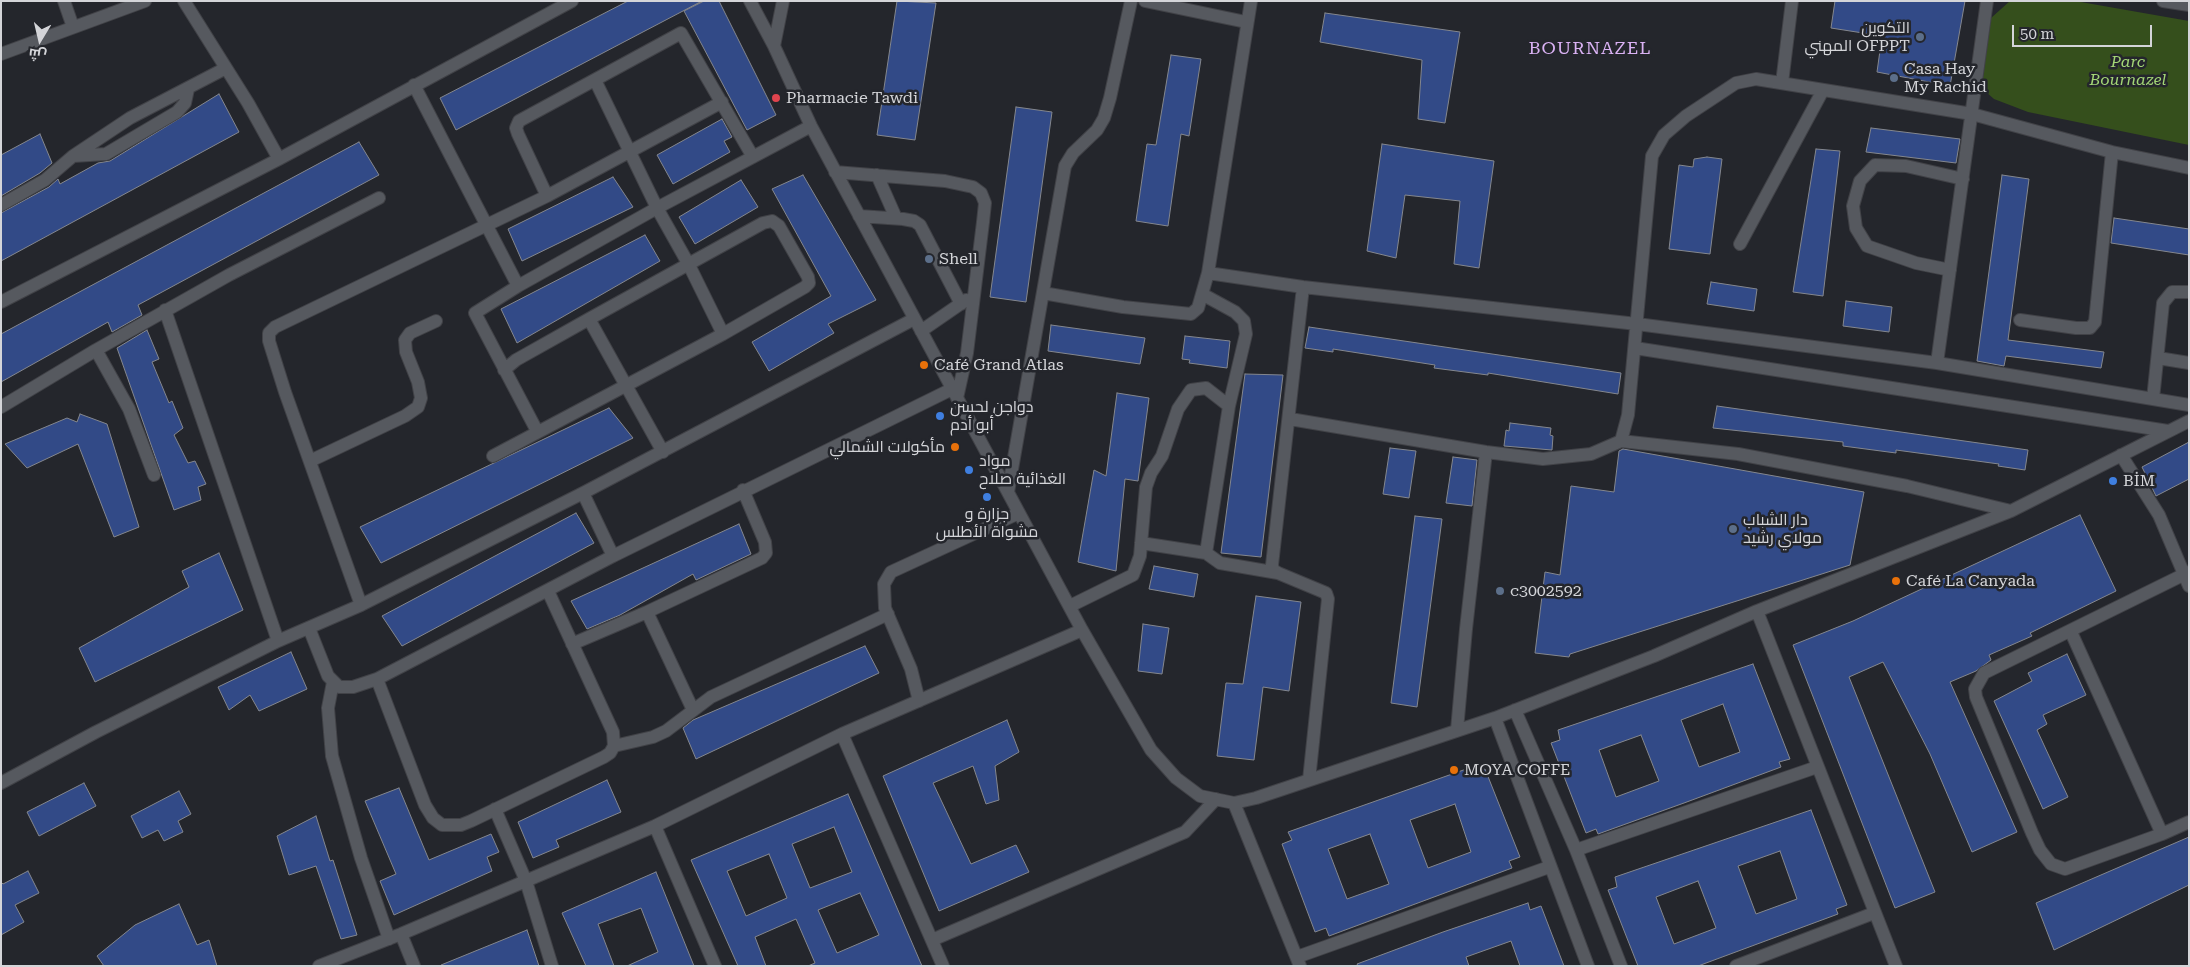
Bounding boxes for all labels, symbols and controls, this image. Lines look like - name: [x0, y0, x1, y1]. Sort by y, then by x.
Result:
- north arrow: [15, 15, 65, 65]
- scale bar: [2015, 15, 2155, 47]
- place label: التكوين المهني OFPPT: [1804, 18, 1910, 56]
- text: 50 m: [2020, 25, 2054, 43]
- marker: التكوين المهني OFPPT: [1914, 31, 1926, 43]
- district label: BOURNAZEL: [1527, 38, 1653, 60]
- text: ش: [28, 46, 48, 64]
- park label: Parc Bournazel: [2090, 52, 2166, 90]
- place label: Casa Hay My Rachid: [1904, 59, 1987, 97]
- marker: Casa Hay My Rachid: [1888, 72, 1900, 84]
- place label: Pharmacie Tawdi: [786, 88, 918, 108]
- marker: Pharmacie Tawdi: [770, 92, 782, 104]
- place label: Shell: [939, 249, 978, 269]
- marker: Shell: [923, 253, 935, 265]
- place label: Café Grand Atlas: [934, 355, 1064, 375]
- marker: Café Grand Atlas: [918, 359, 930, 371]
- place label: دواجن لحسن أبو أدم: [950, 397, 1034, 435]
- marker: دواجن لحسن أبو أدم: [934, 410, 946, 422]
- place label: مأكولات الشمالي: [829, 437, 945, 457]
- marker: مأكولات الشمالي: [949, 441, 961, 453]
- place label: مواد الغذائية صلاح: [979, 451, 1066, 489]
- marker: مواد الغذائية صلاح: [963, 464, 975, 476]
- place label: BİM: [2123, 471, 2155, 491]
- marker: BİM: [2107, 475, 2119, 487]
- marker: جزارة و مشواة الأطلس: [981, 491, 993, 503]
- place label: جزارة و مشواة الأطلس: [936, 504, 1038, 542]
- place label: دار الشباب مولاي رشيد: [1743, 510, 1822, 548]
- marker: دار الشباب مولاي رشيد: [1727, 523, 1739, 535]
- place label: Café La Canyada: [1906, 571, 2035, 591]
- marker: Café La Canyada: [1890, 575, 1902, 587]
- place label: c3002592: [1510, 581, 1582, 601]
- marker: c3002592: [1494, 585, 1506, 597]
- place label: MOYA COFFE: [1464, 760, 1570, 780]
- marker: MOYA COFFE: [1448, 764, 1460, 776]

